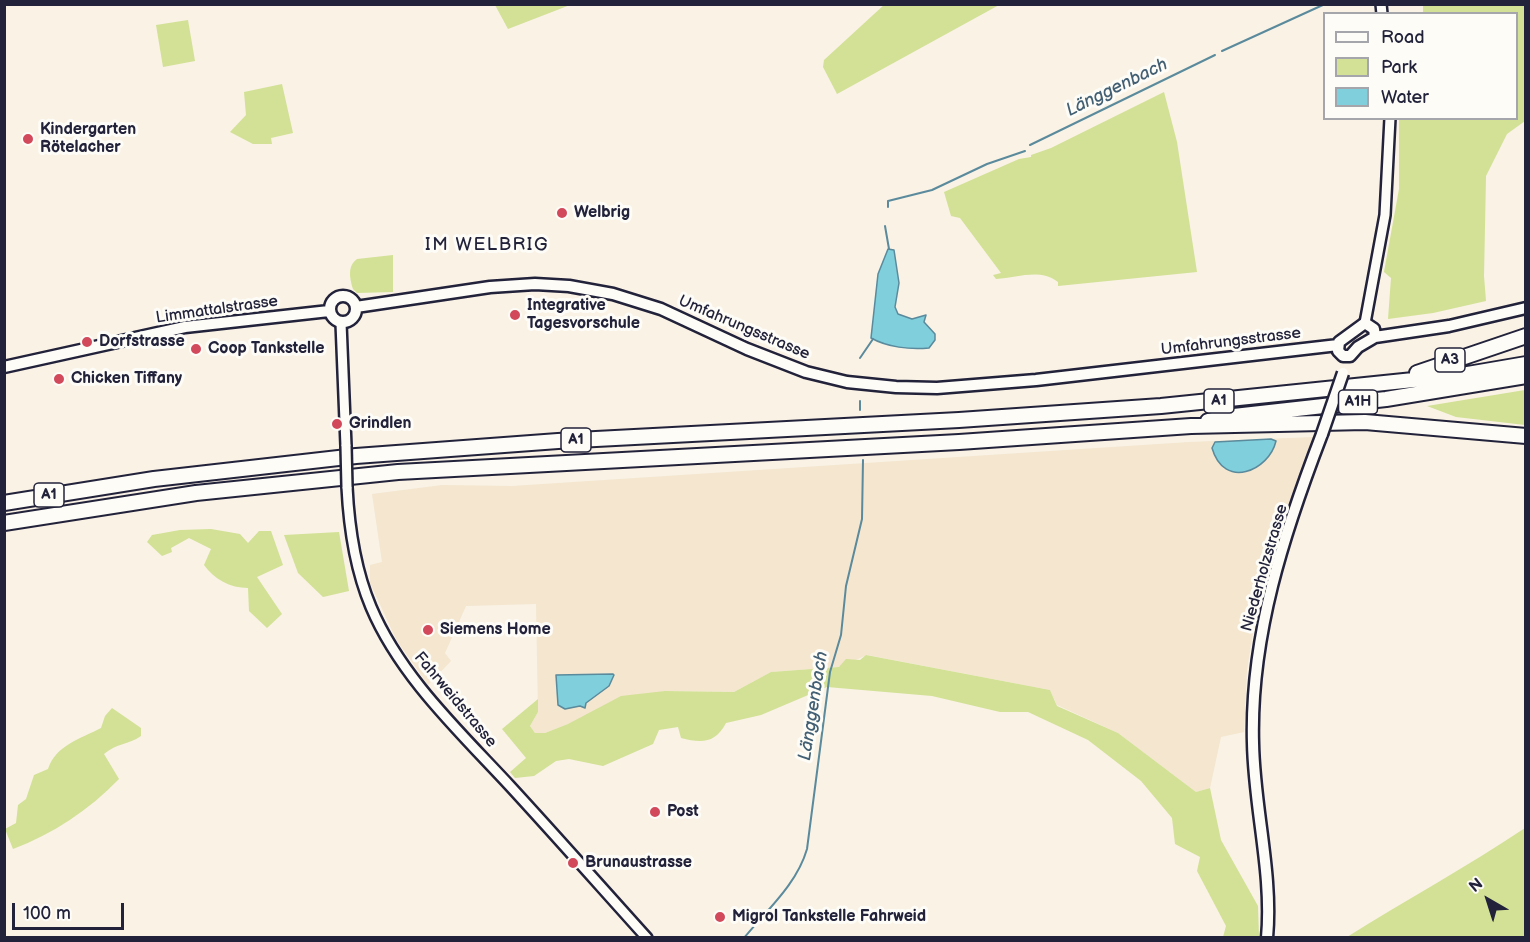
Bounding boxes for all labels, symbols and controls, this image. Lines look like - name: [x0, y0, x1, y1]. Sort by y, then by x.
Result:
- legend: [1323, 12, 1518, 120]
- text: Road: [1381, 27, 1425, 48]
- water label: Länggenbach: [1063, 54, 1171, 122]
- text: Park: [1381, 57, 1417, 78]
- text: Water: [1381, 87, 1429, 108]
- place label: Kindergarten Rötelacher: [40, 120, 136, 158]
- marker: Kindergarten Rötelacher: [21, 132, 35, 146]
- place label: Welbrig: [574, 203, 630, 223]
- marker: Welbrig: [555, 206, 569, 220]
- district label: IM WELBRIG: [425, 234, 549, 256]
- street label: Limmattalstrasse: [155, 292, 279, 328]
- street label: Umfahrungsstrasse: [675, 292, 813, 364]
- place label: Integrative Tagesvorschule: [527, 296, 640, 334]
- marker: Integrative Tagesvorschule: [508, 308, 522, 322]
- street label: Umfahrungsstrasse: [1160, 324, 1302, 360]
- place label: Dorfstrasse: [99, 332, 185, 352]
- marker: Dorfstrasse: [80, 335, 94, 349]
- place label: Coop Tankstelle: [208, 339, 324, 359]
- marker: Coop Tankstelle: [189, 342, 203, 356]
- road number: A3: [1435, 348, 1465, 372]
- place label: Chicken Tiffany: [71, 369, 182, 389]
- marker: Chicken Tiffany: [52, 372, 66, 386]
- road number: A1: [1204, 389, 1234, 413]
- road number: A1H: [1338, 390, 1378, 414]
- place label: Grindlen: [349, 414, 411, 434]
- marker: Grindlen: [330, 417, 344, 431]
- road number: A1: [561, 428, 591, 452]
- road number: A1: [34, 483, 64, 507]
- street label: Niederholzstrasse: [1238, 502, 1292, 634]
- place label: Siemens Home: [440, 620, 551, 640]
- marker: Siemens Home: [421, 623, 435, 637]
- street label: Fahrweidstrasse: [410, 648, 500, 752]
- water label: Länggenbach: [795, 650, 833, 762]
- place label: Post: [667, 802, 699, 822]
- marker: Post: [648, 805, 662, 819]
- place label: Brunaustrasse: [585, 853, 692, 873]
- marker: Brunaustrasse: [566, 856, 580, 870]
- north arrow: [1458, 870, 1518, 930]
- text: N: [1466, 874, 1487, 897]
- scale bar: [15, 891, 128, 929]
- text: 100 m: [23, 903, 71, 924]
- place label: Migrol Tankstelle Fahrweid: [732, 907, 926, 927]
- marker: Migrol Tankstelle Fahrweid: [713, 910, 727, 924]

